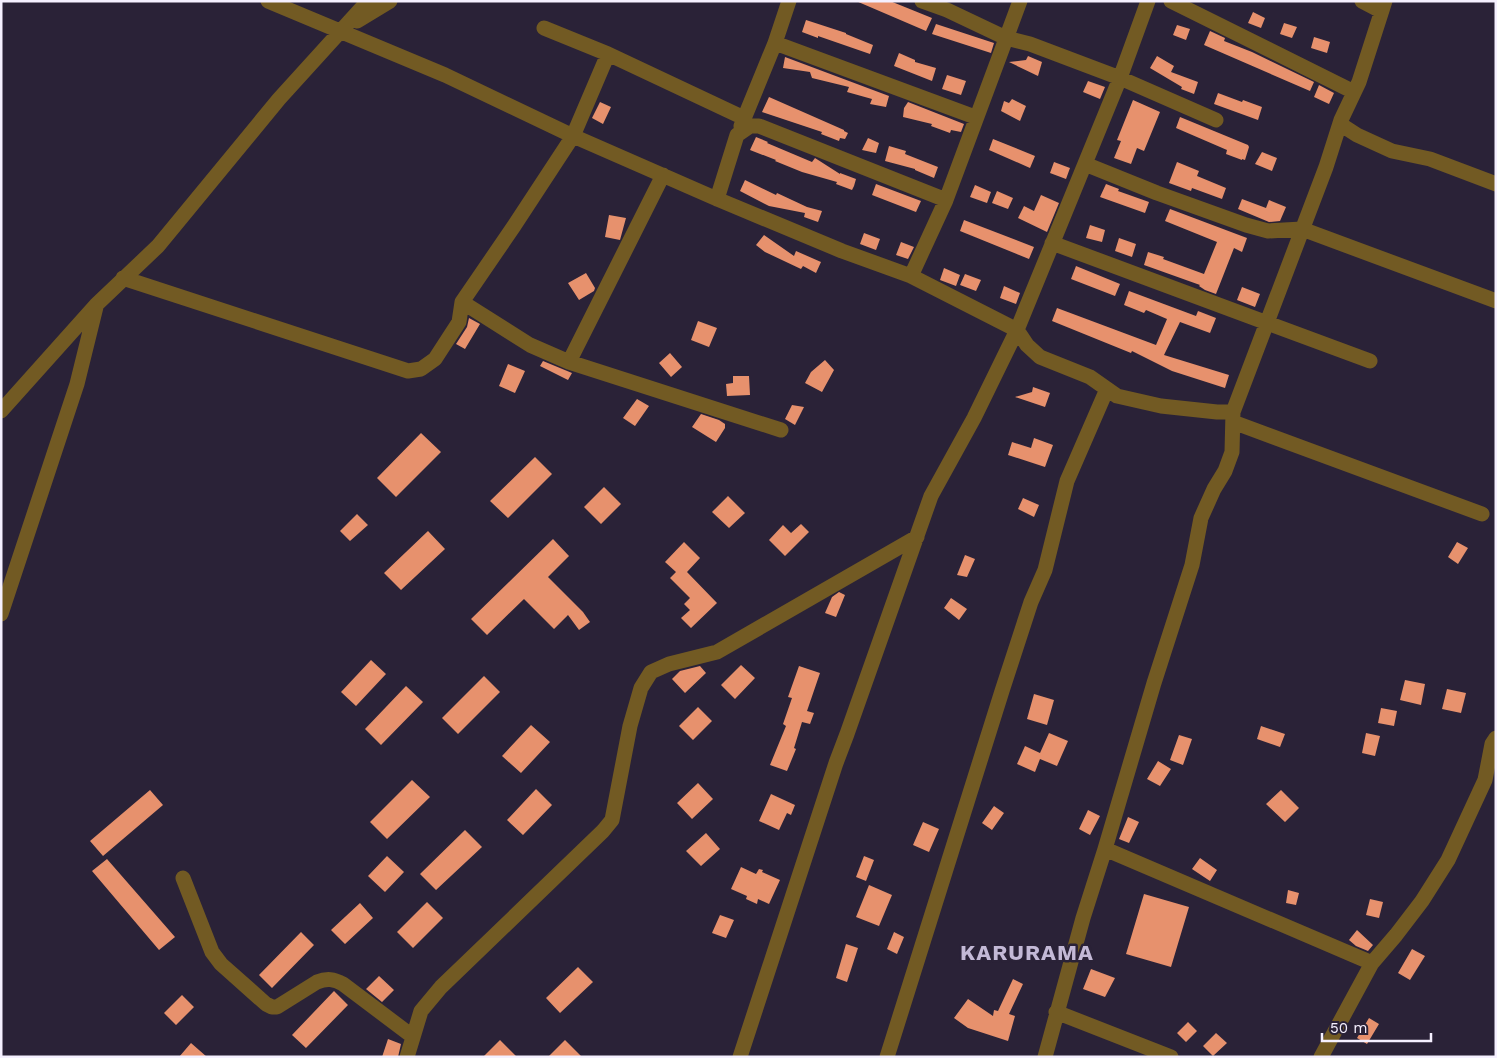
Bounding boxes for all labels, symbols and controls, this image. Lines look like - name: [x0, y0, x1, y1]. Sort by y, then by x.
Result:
- district label: KARURAMA: [960, 940, 1094, 965]
- scale bar: [1322, 1010, 1431, 1042]
- text: 50 m: [1330, 1019, 1367, 1037]

